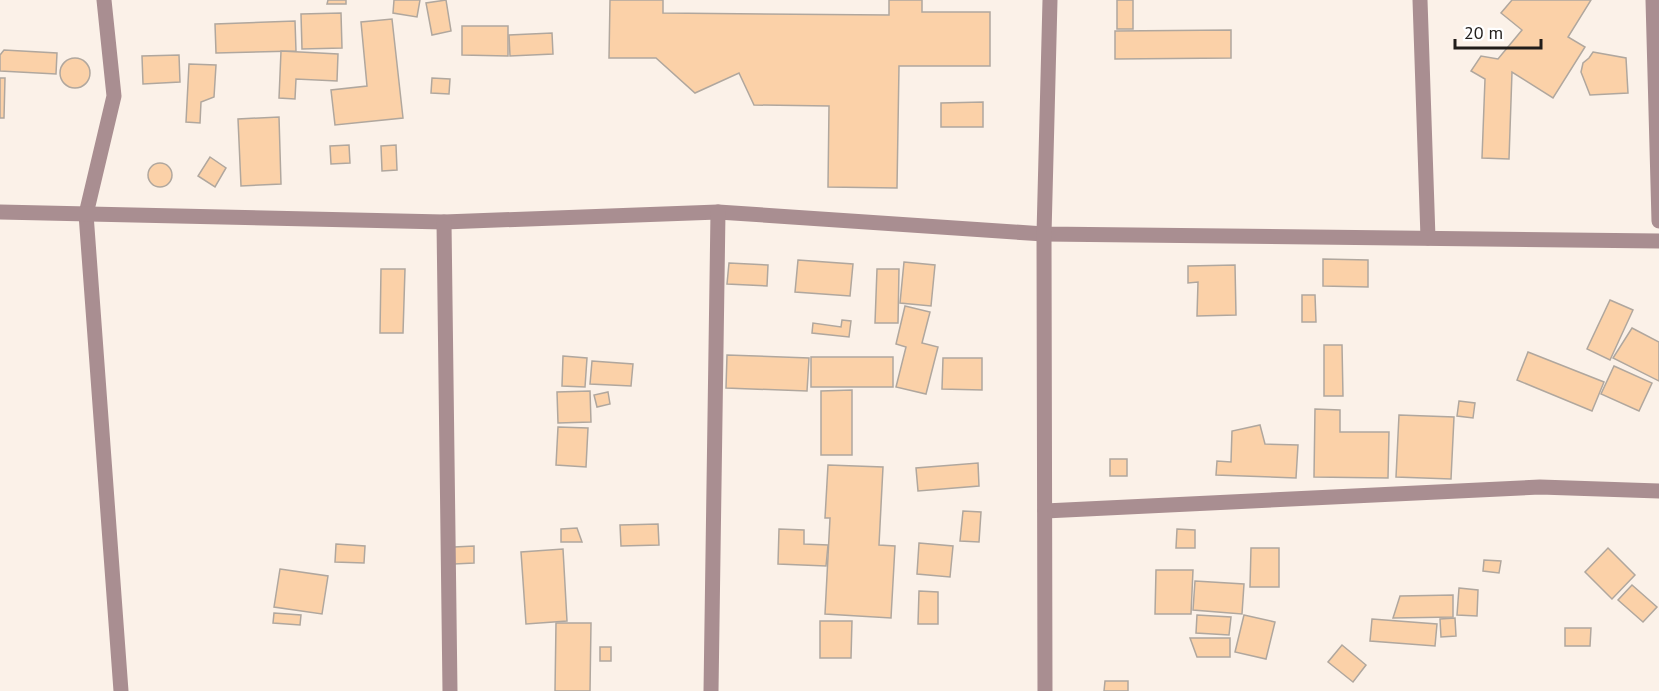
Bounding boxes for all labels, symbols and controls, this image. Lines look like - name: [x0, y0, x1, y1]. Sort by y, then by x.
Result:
- scale bar: [1455, 12, 1540, 50]
- text: 20 m: [1464, 21, 1503, 44]

